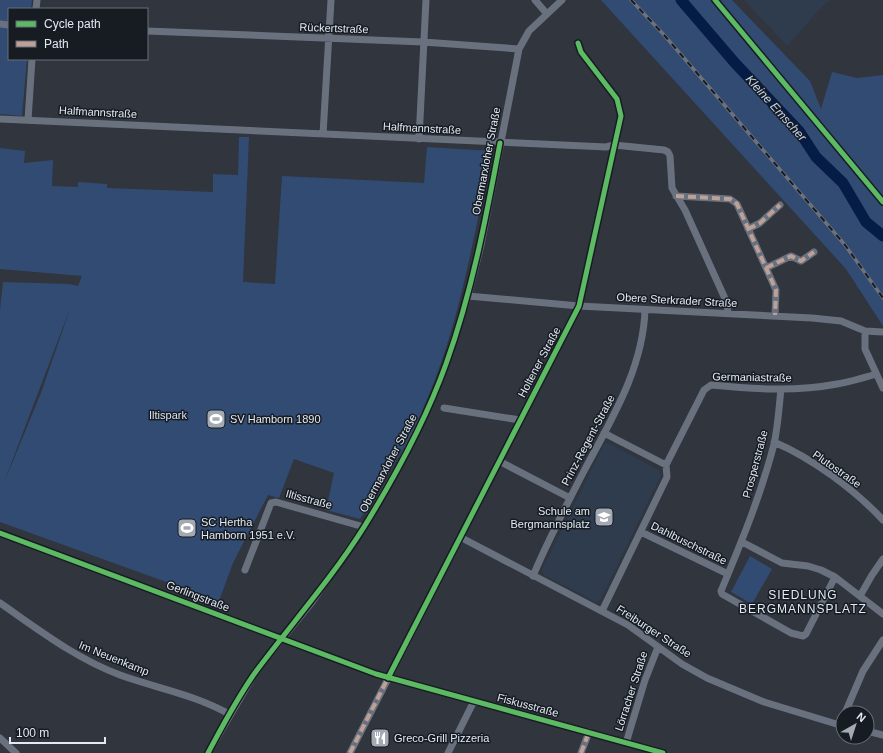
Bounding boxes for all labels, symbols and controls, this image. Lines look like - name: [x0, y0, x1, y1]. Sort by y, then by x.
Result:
- legend: [8, 8, 148, 60]
- text: Cycle path: [44, 17, 101, 31]
- street label: Rückertstraße: [299, 21, 369, 35]
- text: Path: [44, 37, 69, 51]
- water label: Kleine Emscher: [743, 72, 810, 145]
- street label: Halfmannstraße: [59, 104, 137, 120]
- street label: Obermarxloher Straße: [470, 106, 502, 216]
- street label: Halfmannstraße: [383, 120, 461, 136]
- street label: Obere Sterkrader Straße: [616, 291, 738, 309]
- street label: Holtener Straße: [515, 325, 563, 399]
- street label: Germaniastraße: [712, 370, 792, 384]
- street label: Prinz-Regent-Straße: [559, 393, 617, 487]
- sports icon: SV Hamborn 1890: [205, 408, 227, 430]
- park label: Iltispark: [149, 409, 187, 421]
- street label: Obermarxloher Straße: [357, 412, 419, 514]
- place label: SV Hamborn 1890: [230, 413, 321, 425]
- street label: Prosperstraße: [740, 429, 770, 499]
- street label: Plutostraße: [811, 448, 863, 490]
- street label: Iltisstraße: [284, 487, 334, 511]
- place label: Schule am Bergmannsplatz: [511, 505, 590, 530]
- school or university icon: Schule am Bergmannsplatz: [593, 506, 615, 528]
- place label: SC Hertha Hamborn 1951 e.V.: [201, 516, 295, 541]
- sports icon: SC Hertha Hamborn 1951 e.V.: [176, 517, 198, 539]
- street label: Dahlbuschstraße: [649, 519, 729, 567]
- street label: Gerlingstraße: [165, 578, 231, 614]
- district label: SIEDLUNG BERGMANNSPLATZ: [739, 588, 867, 616]
- street label: Freiburger Straße: [614, 602, 694, 660]
- street label: Im Neuenkamp: [77, 638, 151, 678]
- street label: Lörracher Straße: [612, 650, 650, 732]
- street label: Fiskusstraße: [496, 691, 560, 719]
- north arrow: [835, 705, 875, 745]
- text: N: [854, 710, 868, 724]
- scale bar: [10, 719, 105, 745]
- text: 100 m: [16, 726, 49, 740]
- restaurant icon: Greco-Grill Pizzeria: [369, 727, 391, 749]
- place label: Greco-Grill Pizzeria: [394, 732, 490, 744]

